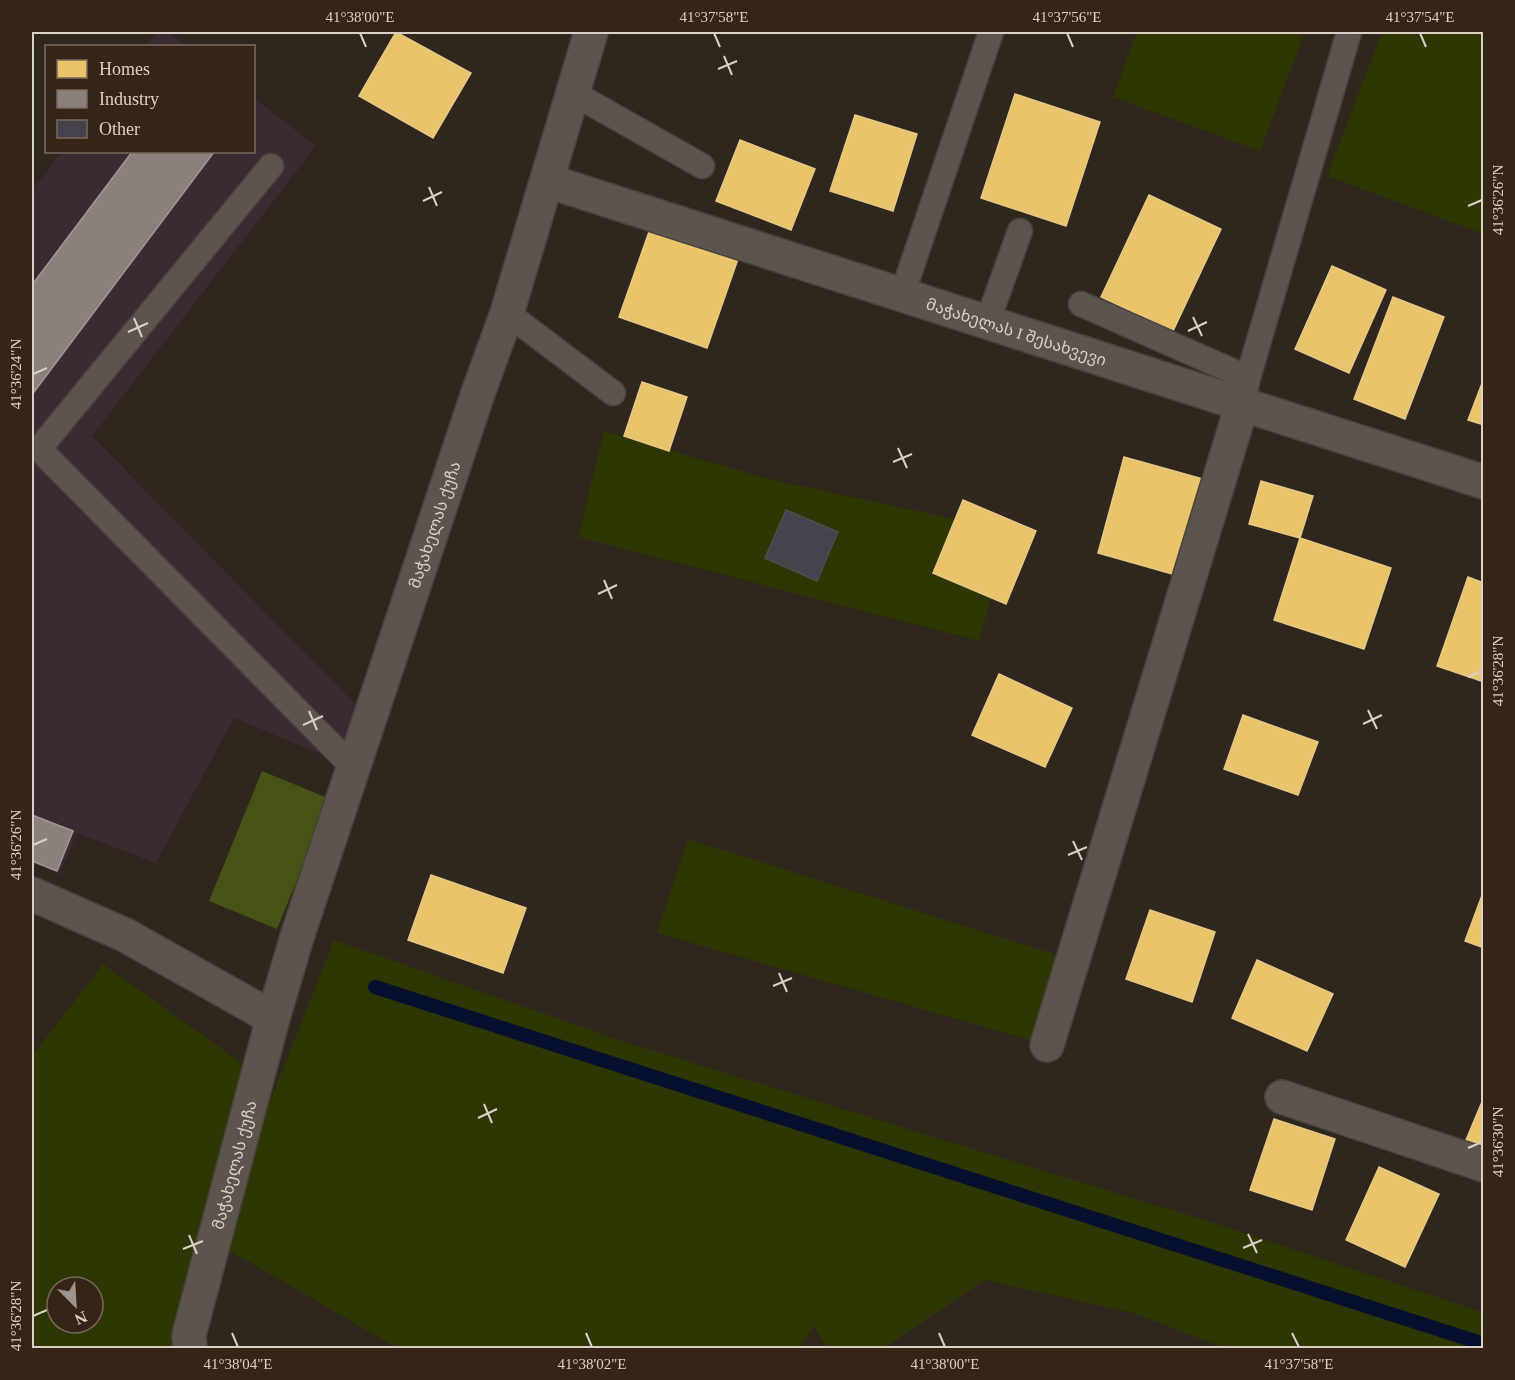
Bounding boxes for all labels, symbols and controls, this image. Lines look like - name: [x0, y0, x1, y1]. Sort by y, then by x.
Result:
- text: 41°38'00"E: [326, 9, 395, 25]
- text: 41°37'58"E: [680, 9, 749, 25]
- text: 41°37'56"E: [1033, 9, 1102, 25]
- text: 41°37'54"E: [1386, 9, 1455, 25]
- legend: [45, 45, 255, 153]
- text: Homes: [99, 59, 150, 79]
- text: Industry: [99, 89, 159, 109]
- text: Other: [99, 119, 140, 139]
- text: 41°36'26"N: [1490, 165, 1506, 235]
- street label: მაჭახელას I შესახვევი: [924, 295, 1109, 369]
- text: 41°36'24"N: [8, 339, 24, 409]
- street label: მაჭახელას ქუჩა: [405, 459, 463, 590]
- text: 41°36'28"N: [1490, 636, 1506, 706]
- text: 41°36'26"N: [8, 810, 24, 880]
- street label: მაჭახელას ქუჩა: [209, 1099, 259, 1231]
- text: 41°36'30"N: [1490, 1107, 1506, 1177]
- north arrow: [45, 1275, 105, 1335]
- text: 41°36'28"N: [8, 1281, 24, 1351]
- text: N: [72, 1308, 90, 1329]
- text: 41°38'04"E: [204, 1356, 273, 1372]
- text: 41°38'02"E: [558, 1356, 627, 1372]
- text: 41°38'00"E: [911, 1356, 980, 1372]
- text: 41°37'58"E: [1265, 1356, 1334, 1372]

